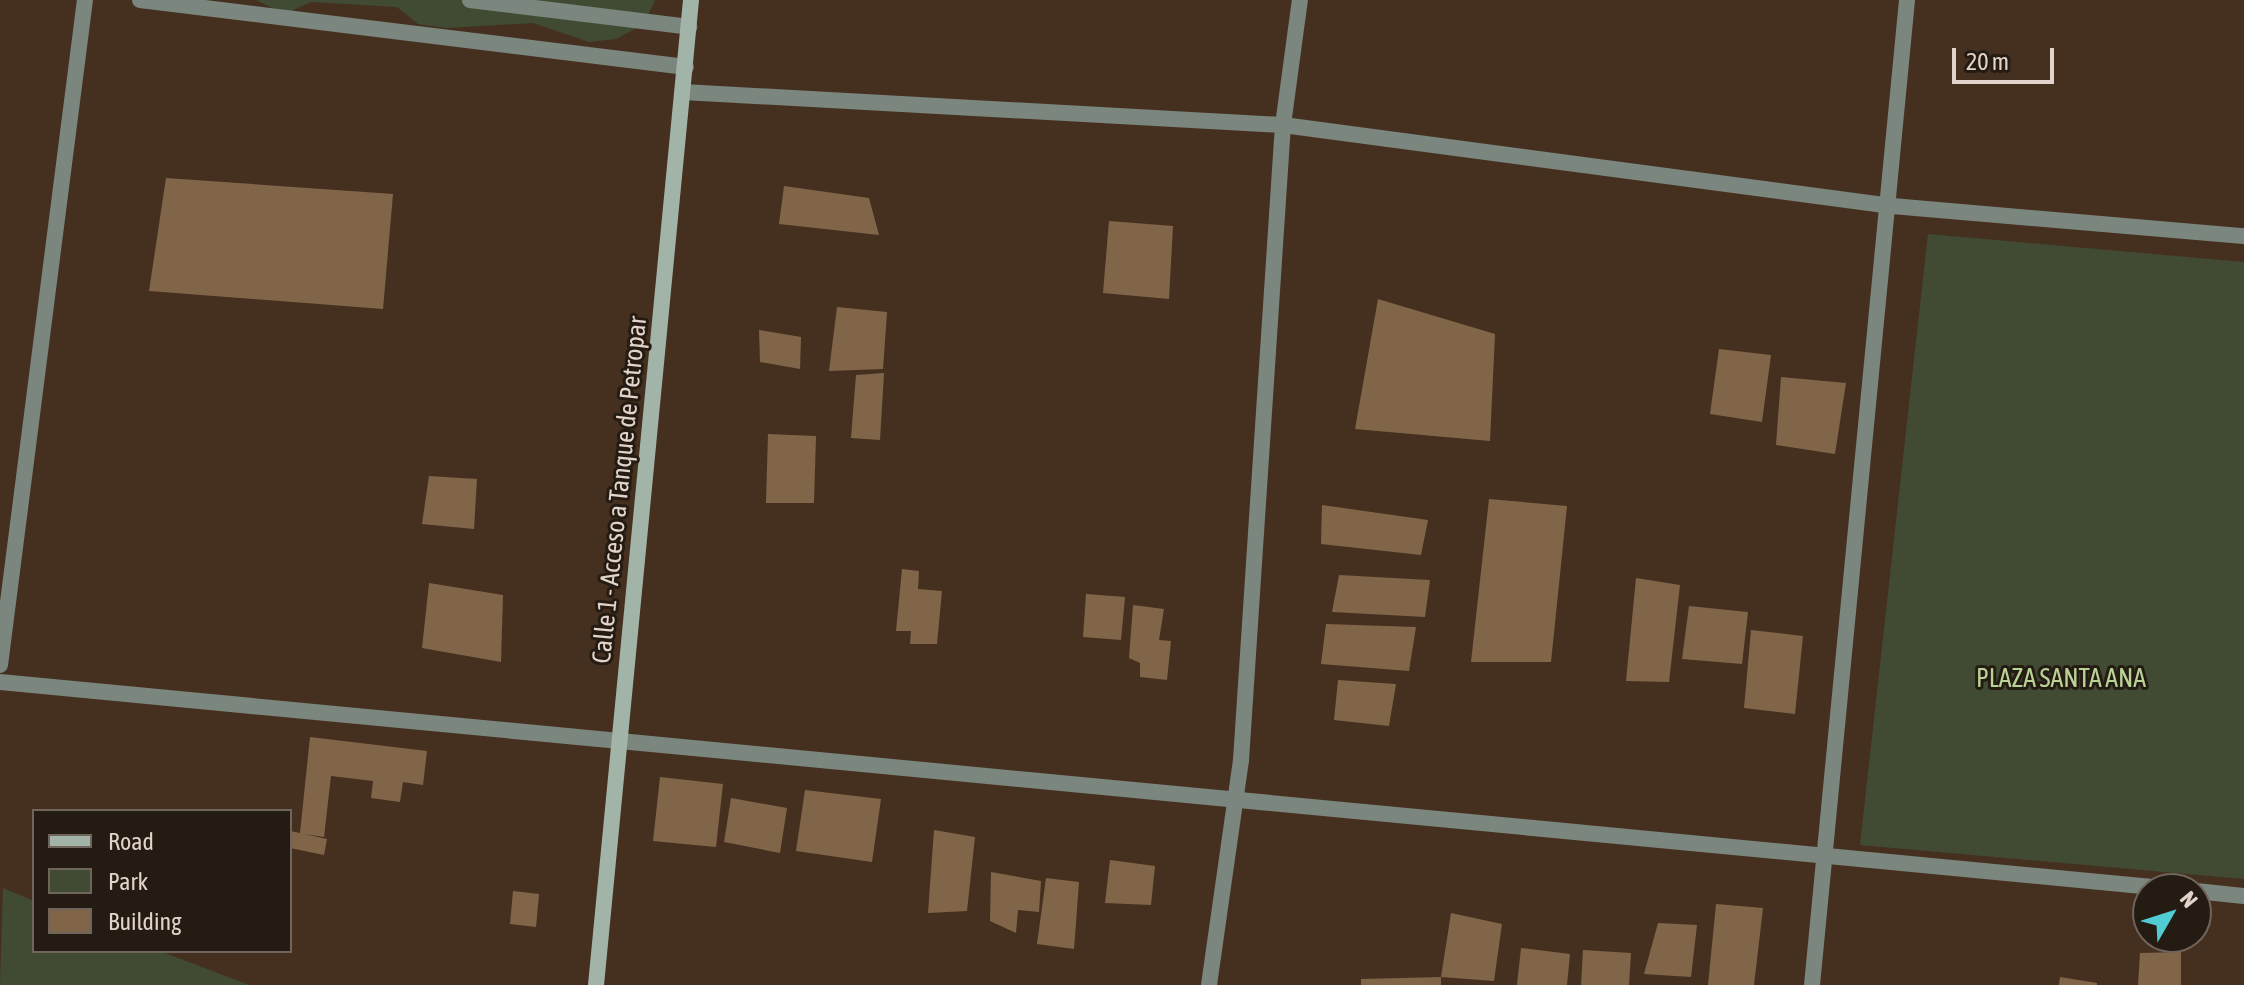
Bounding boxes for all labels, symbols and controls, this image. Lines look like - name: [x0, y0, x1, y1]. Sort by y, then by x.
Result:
- scale bar: [1956, 32, 2058, 82]
- text: 20 m: [1966, 48, 2009, 75]
- street label: Calle 1 - Acceso a Tanque de Petropar: [586, 315, 654, 665]
- park label: PLAZA SANTA ANA: [1976, 663, 2146, 695]
- legend: [32, 809, 292, 953]
- text: Road: [108, 828, 154, 855]
- text: Park: [108, 868, 148, 895]
- north arrow: [2132, 873, 2212, 953]
- text: N: [2175, 886, 2203, 912]
- text: Building: [108, 908, 181, 935]

